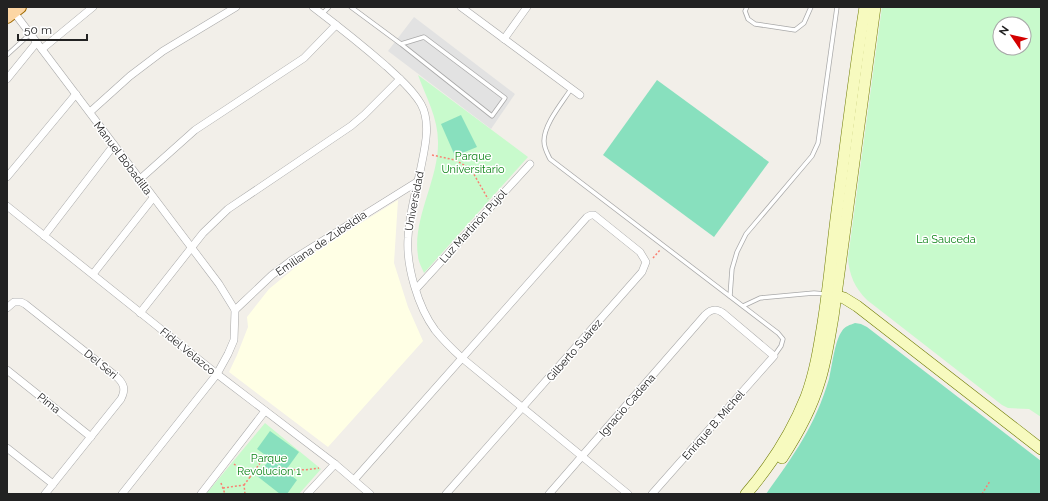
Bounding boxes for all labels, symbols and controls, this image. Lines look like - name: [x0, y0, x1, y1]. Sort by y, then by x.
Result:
- scale bar: [18, 16, 87, 42]
- north arrow: [992, 16, 1032, 56]
- text: 50 m: [24, 23, 52, 37]
- text: N: [996, 24, 1012, 38]
- street label: Manuel Bobadilla: [91, 119, 154, 197]
- park label: Parque Universitario: [441, 150, 505, 176]
- street label: Universidad: [402, 170, 427, 232]
- street label: Luz Martinón Pujol: [437, 187, 510, 266]
- street label: Emiliana de Zubeldia: [273, 208, 369, 279]
- park label: La Sauceda: [916, 233, 976, 246]
- street label: Gilberto Suárez: [544, 316, 605, 384]
- street label: Fidel Velazco: [157, 325, 218, 378]
- street label: Del Seri: [81, 347, 120, 382]
- street label: Ignacio Cadena: [597, 371, 658, 439]
- street label: Enrique B. Michel: [680, 388, 747, 463]
- street label: Pima: [35, 390, 63, 416]
- park label: Parque Revolucion 1: [237, 452, 301, 478]

